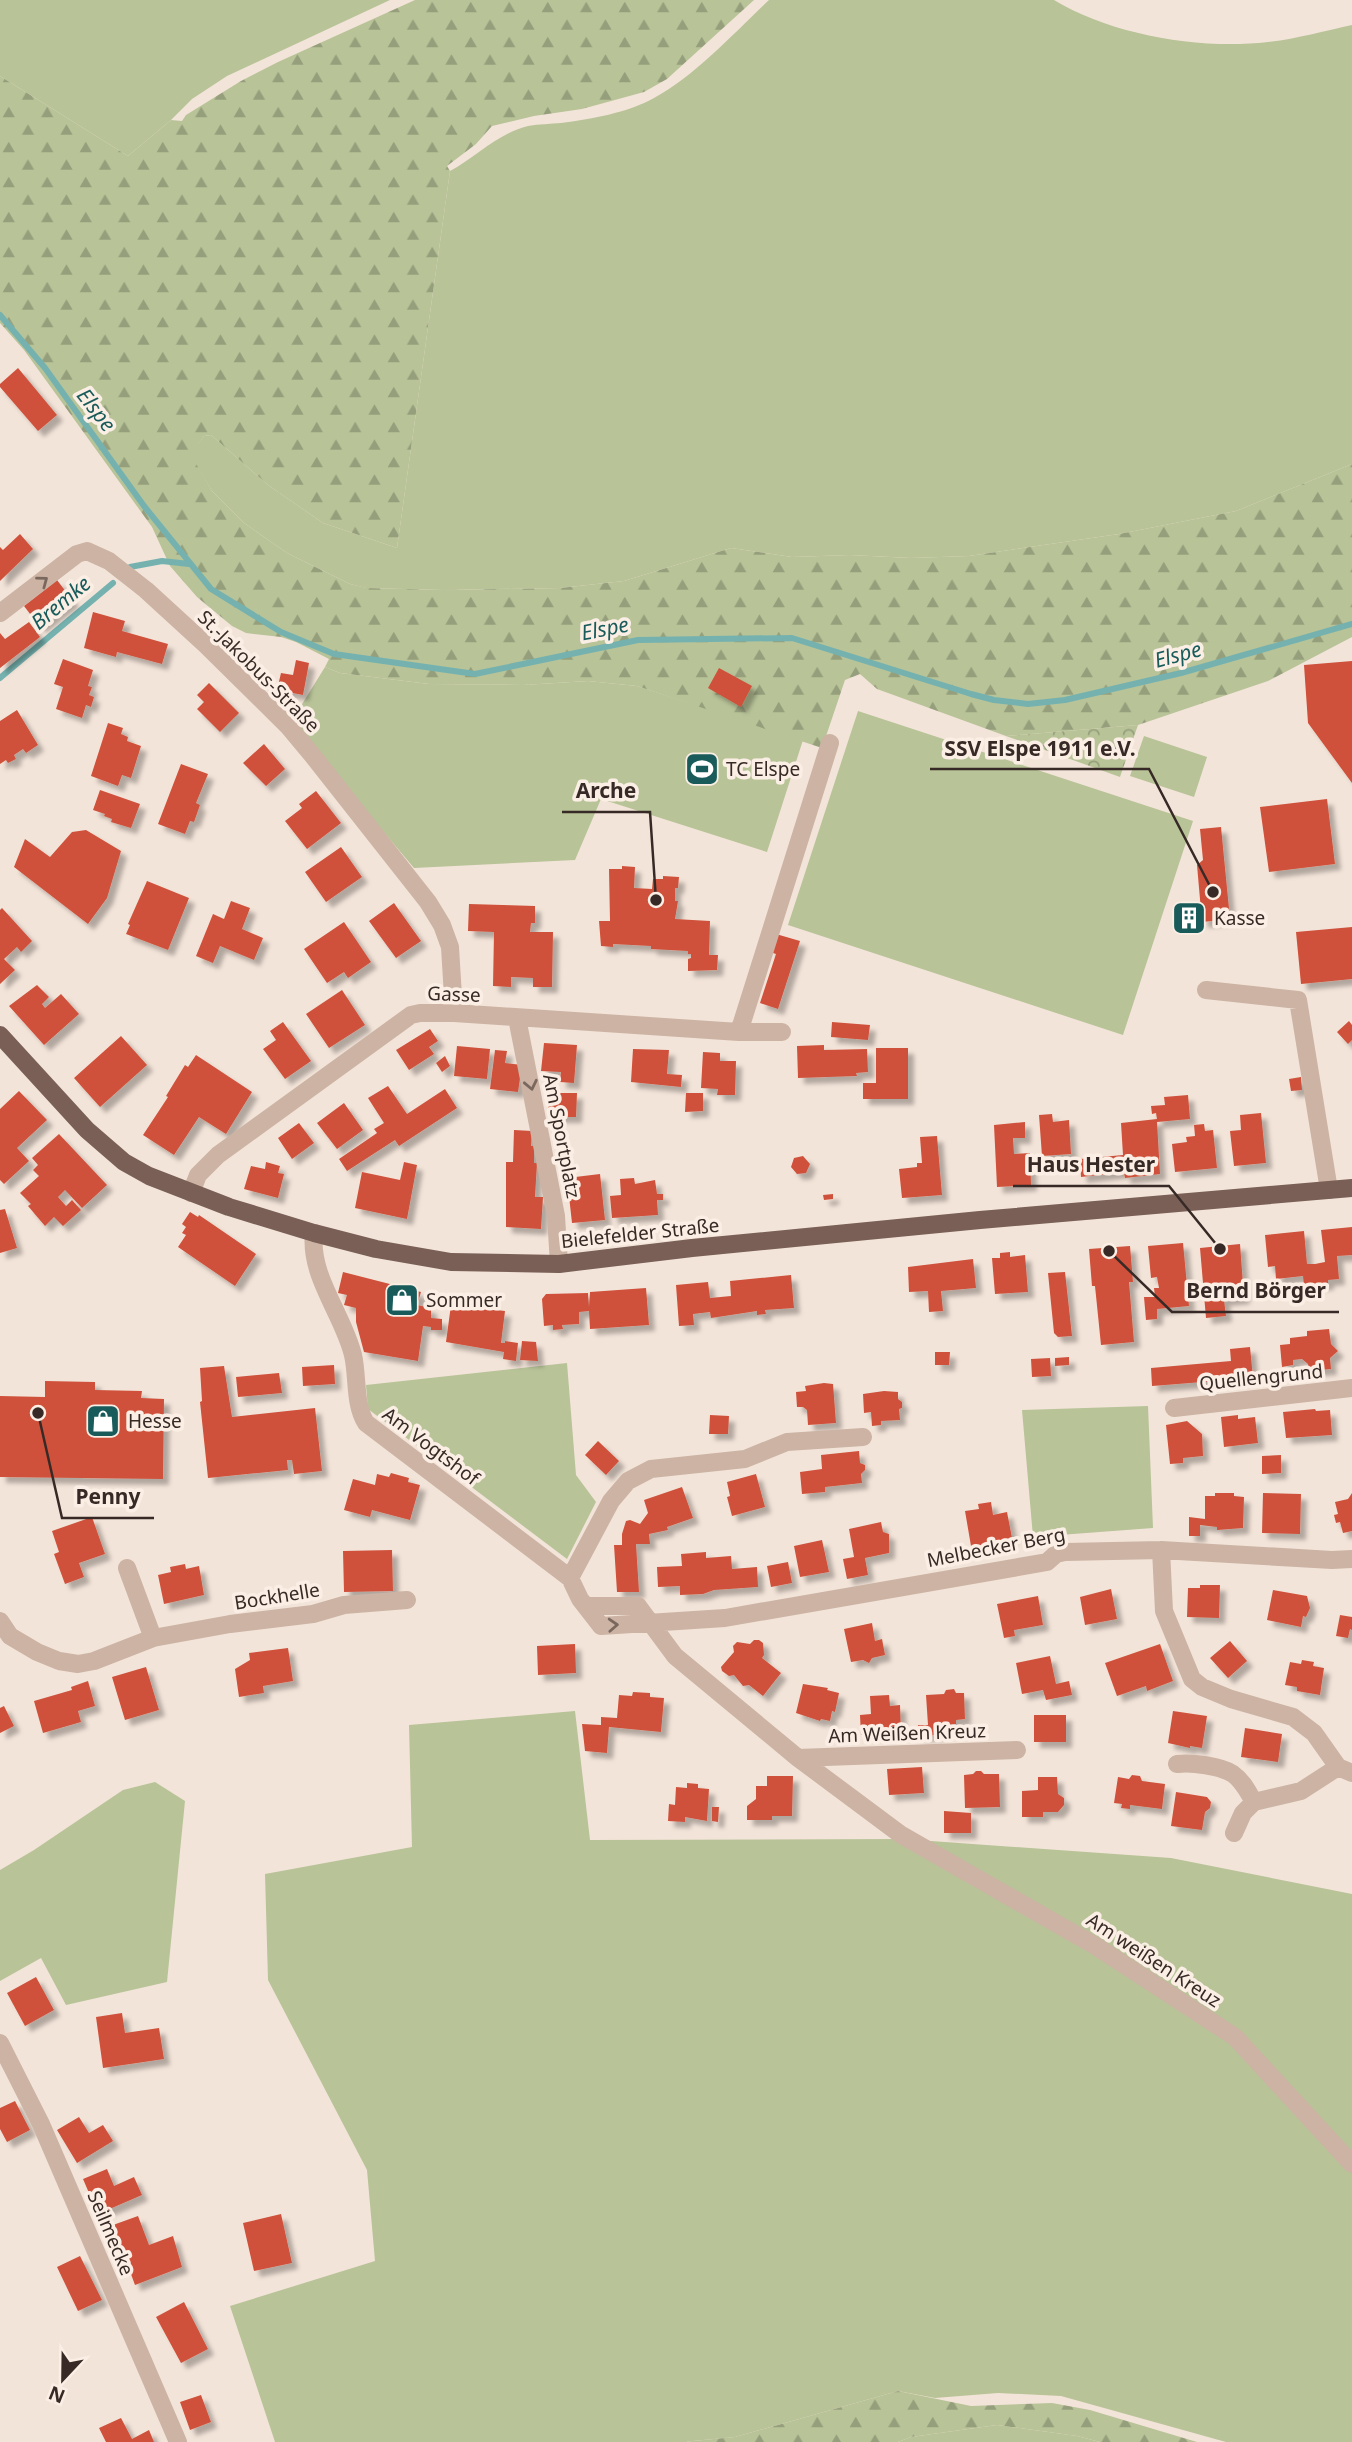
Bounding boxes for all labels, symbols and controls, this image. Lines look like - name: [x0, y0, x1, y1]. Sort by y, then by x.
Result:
- water label: Elspe: [71, 382, 123, 437]
- water label: Bremke: [25, 569, 96, 635]
- one-way arrow: [35, 576, 47, 589]
- street label: St.-Jakobus-Straße: [192, 604, 326, 738]
- water label: Elspe: [579, 610, 631, 646]
- water label: Elspe: [1151, 634, 1205, 674]
- callout: SSV Elspe 1911 e.V.: [930, 727, 1149, 769]
- text: SSV Elspe 1911 e.V.: [944, 734, 1136, 762]
- sports icon: TC Elspe: [683, 750, 721, 788]
- place label: TC Elspe: [726, 756, 800, 782]
- callout: Arche: [562, 770, 650, 812]
- text: Arche: [576, 776, 636, 804]
- building icon: Kasse: [1170, 899, 1208, 937]
- place label: Kasse: [1214, 905, 1265, 931]
- street label: Gasse: [427, 980, 481, 1008]
- street label: Am Sportplatz: [537, 1072, 587, 1200]
- one-way arrow: [522, 1079, 537, 1091]
- callout: Haus Hester: [1013, 1144, 1169, 1186]
- text: Haus Hester: [1027, 1150, 1156, 1178]
- street label: Bielefelder Straße: [560, 1212, 720, 1254]
- callout: Bernd Börger: [1172, 1270, 1339, 1312]
- text: Bernd Börger: [1186, 1276, 1326, 1304]
- shop icon: Sommer: [383, 1281, 421, 1319]
- place label: Sommer: [426, 1287, 502, 1313]
- street label: Quellengrund: [1198, 1358, 1324, 1396]
- street label: Am Vogtshof: [377, 1401, 486, 1492]
- shop icon: Hesse: [84, 1402, 122, 1440]
- place label: Hesse: [128, 1408, 182, 1434]
- callout: Penny: [62, 1476, 154, 1518]
- text: Penny: [76, 1482, 140, 1510]
- street label: Melbecker Berg: [925, 1521, 1067, 1573]
- street label: Bockhelle: [232, 1576, 322, 1616]
- one-way arrow: [608, 1618, 619, 1633]
- street label: Am Weißen Kreuz: [828, 1717, 986, 1749]
- street label: Am weißen Kreuz: [1082, 1907, 1226, 2013]
- street label: Seilmecke: [82, 2187, 140, 2279]
- north arrow: [28, 2344, 98, 2414]
- text: N: [45, 2380, 69, 2410]

